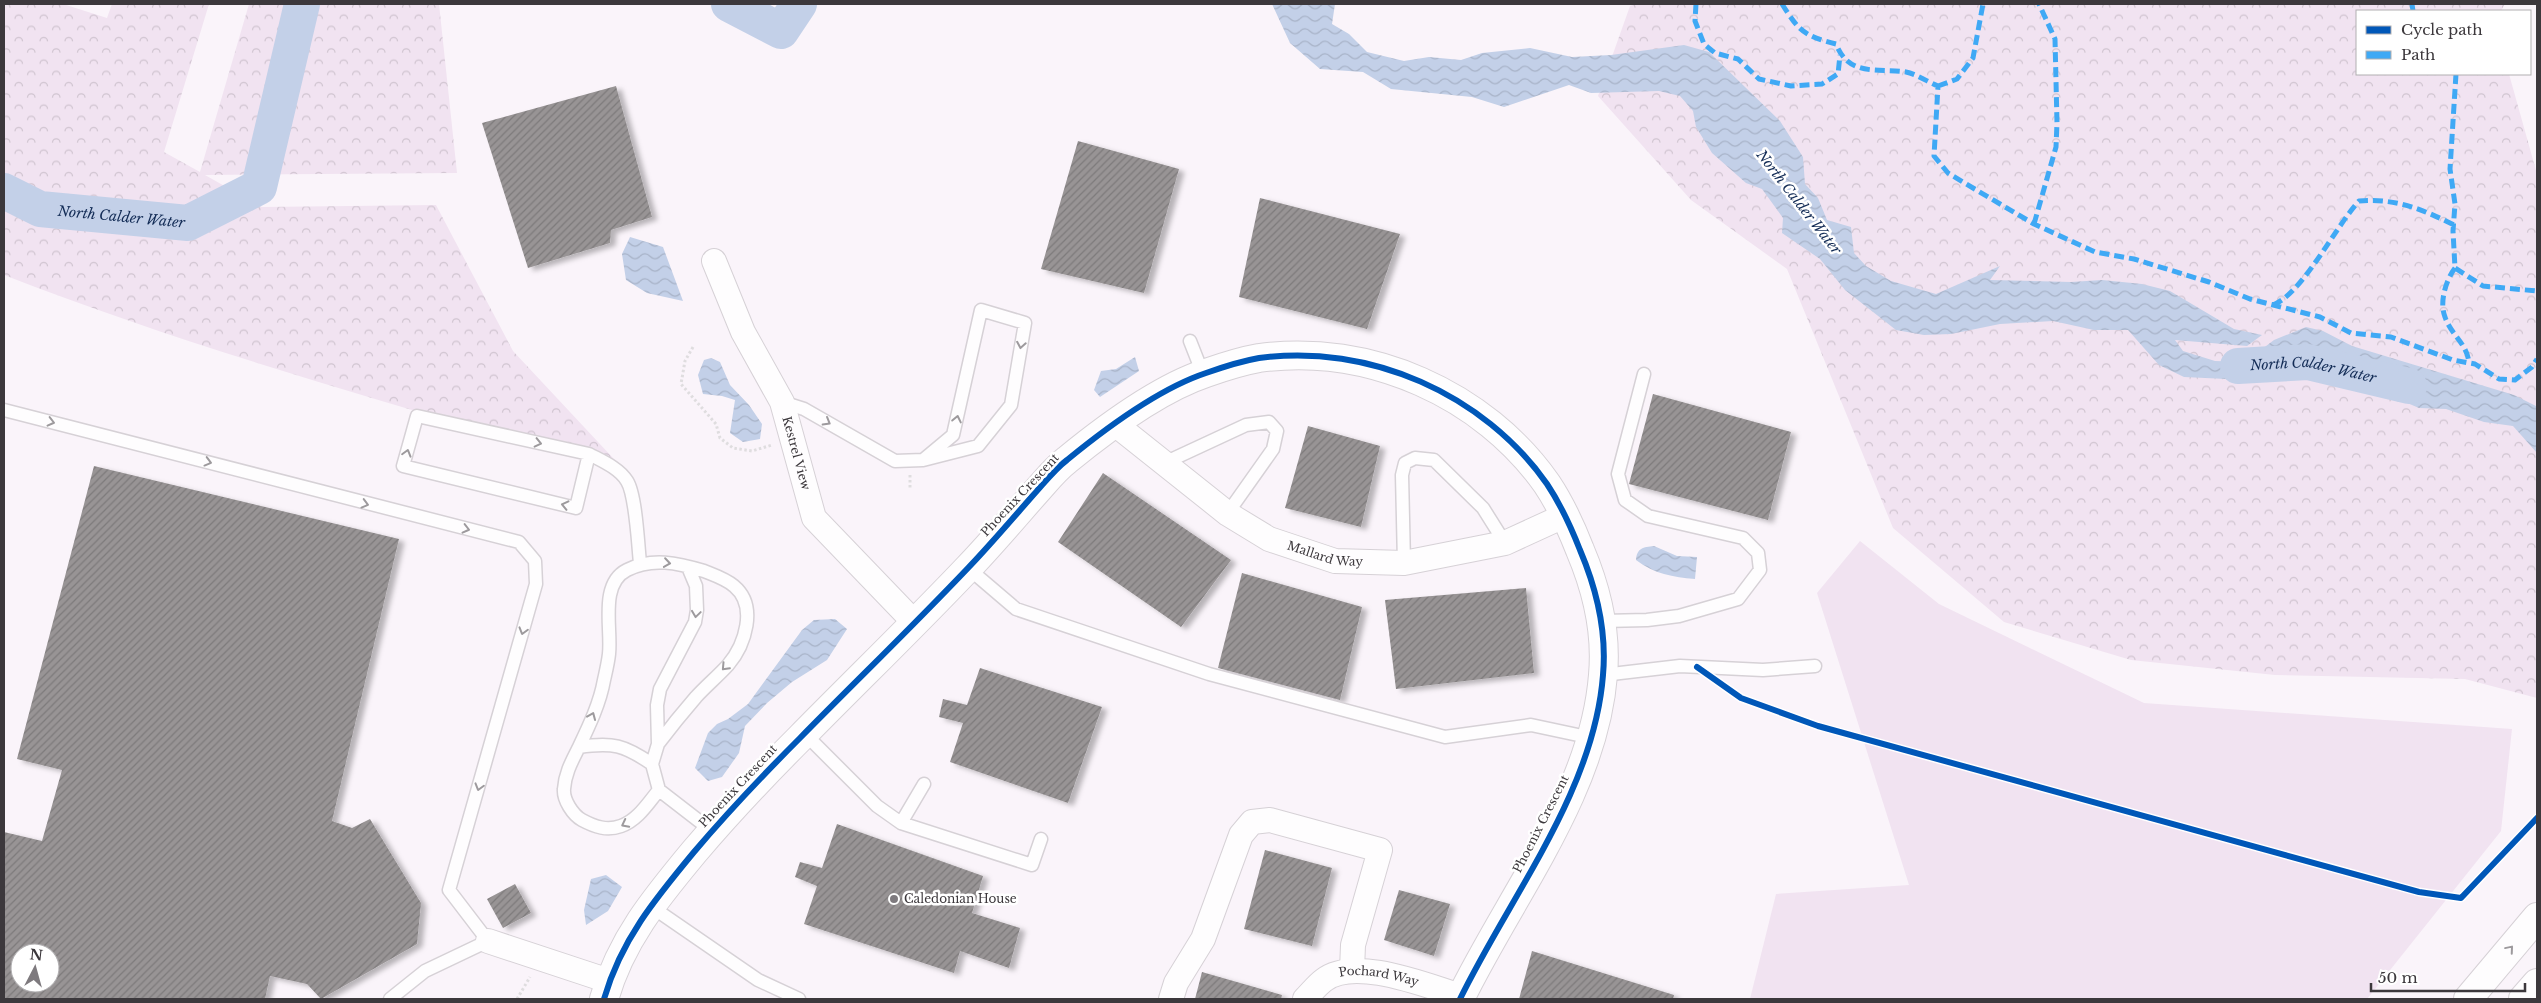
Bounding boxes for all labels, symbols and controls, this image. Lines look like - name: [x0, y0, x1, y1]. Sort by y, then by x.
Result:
- legend: [2356, 10, 2531, 75]
- text: Cycle path: [2401, 20, 2483, 39]
- text: Path: [2401, 45, 2435, 64]
- water label: North Calder Water: [1752, 145, 1846, 258]
- water label: North Calder Water: [56, 202, 186, 232]
- one-way arrow: [1017, 341, 1027, 350]
- water label: North Calder Water: [2249, 353, 2379, 387]
- street label: Kestrel View: [779, 415, 814, 492]
- one-way arrow: [821, 415, 830, 425]
- one-way arrow: [951, 415, 962, 423]
- one-way arrow: [46, 416, 55, 426]
- one-way arrow: [533, 437, 542, 448]
- one-way arrow: [401, 450, 411, 458]
- street label: Phoenix Crescent: [977, 450, 1062, 539]
- one-way arrow: [204, 456, 213, 467]
- one-way arrow: [361, 498, 369, 508]
- one-way arrow: [560, 500, 569, 511]
- one-way arrow: [461, 523, 470, 534]
- street label: Mallard Way: [1285, 538, 1364, 569]
- one-way arrow: [663, 557, 671, 568]
- one-way arrow: [691, 610, 702, 618]
- one-way arrow: [518, 626, 529, 635]
- one-way arrow: [722, 661, 731, 670]
- one-way arrow: [586, 712, 596, 721]
- street label: Phoenix Crescent: [695, 741, 780, 830]
- street label: Phoenix Crescent: [1509, 772, 1572, 875]
- one-way arrow: [474, 782, 484, 790]
- one-way arrow: [621, 818, 630, 828]
- place label: Caledonian House: [904, 891, 1017, 906]
- marker: Caledonian House: [888, 893, 900, 905]
- north arrow: [10, 943, 60, 993]
- text: N: [29, 945, 44, 965]
- one-way arrow: [2505, 945, 2514, 954]
- scale bar: [2371, 960, 2525, 992]
- street label: Pochard Way: [1337, 963, 1421, 989]
- text: 50 m: [2378, 968, 2418, 987]

